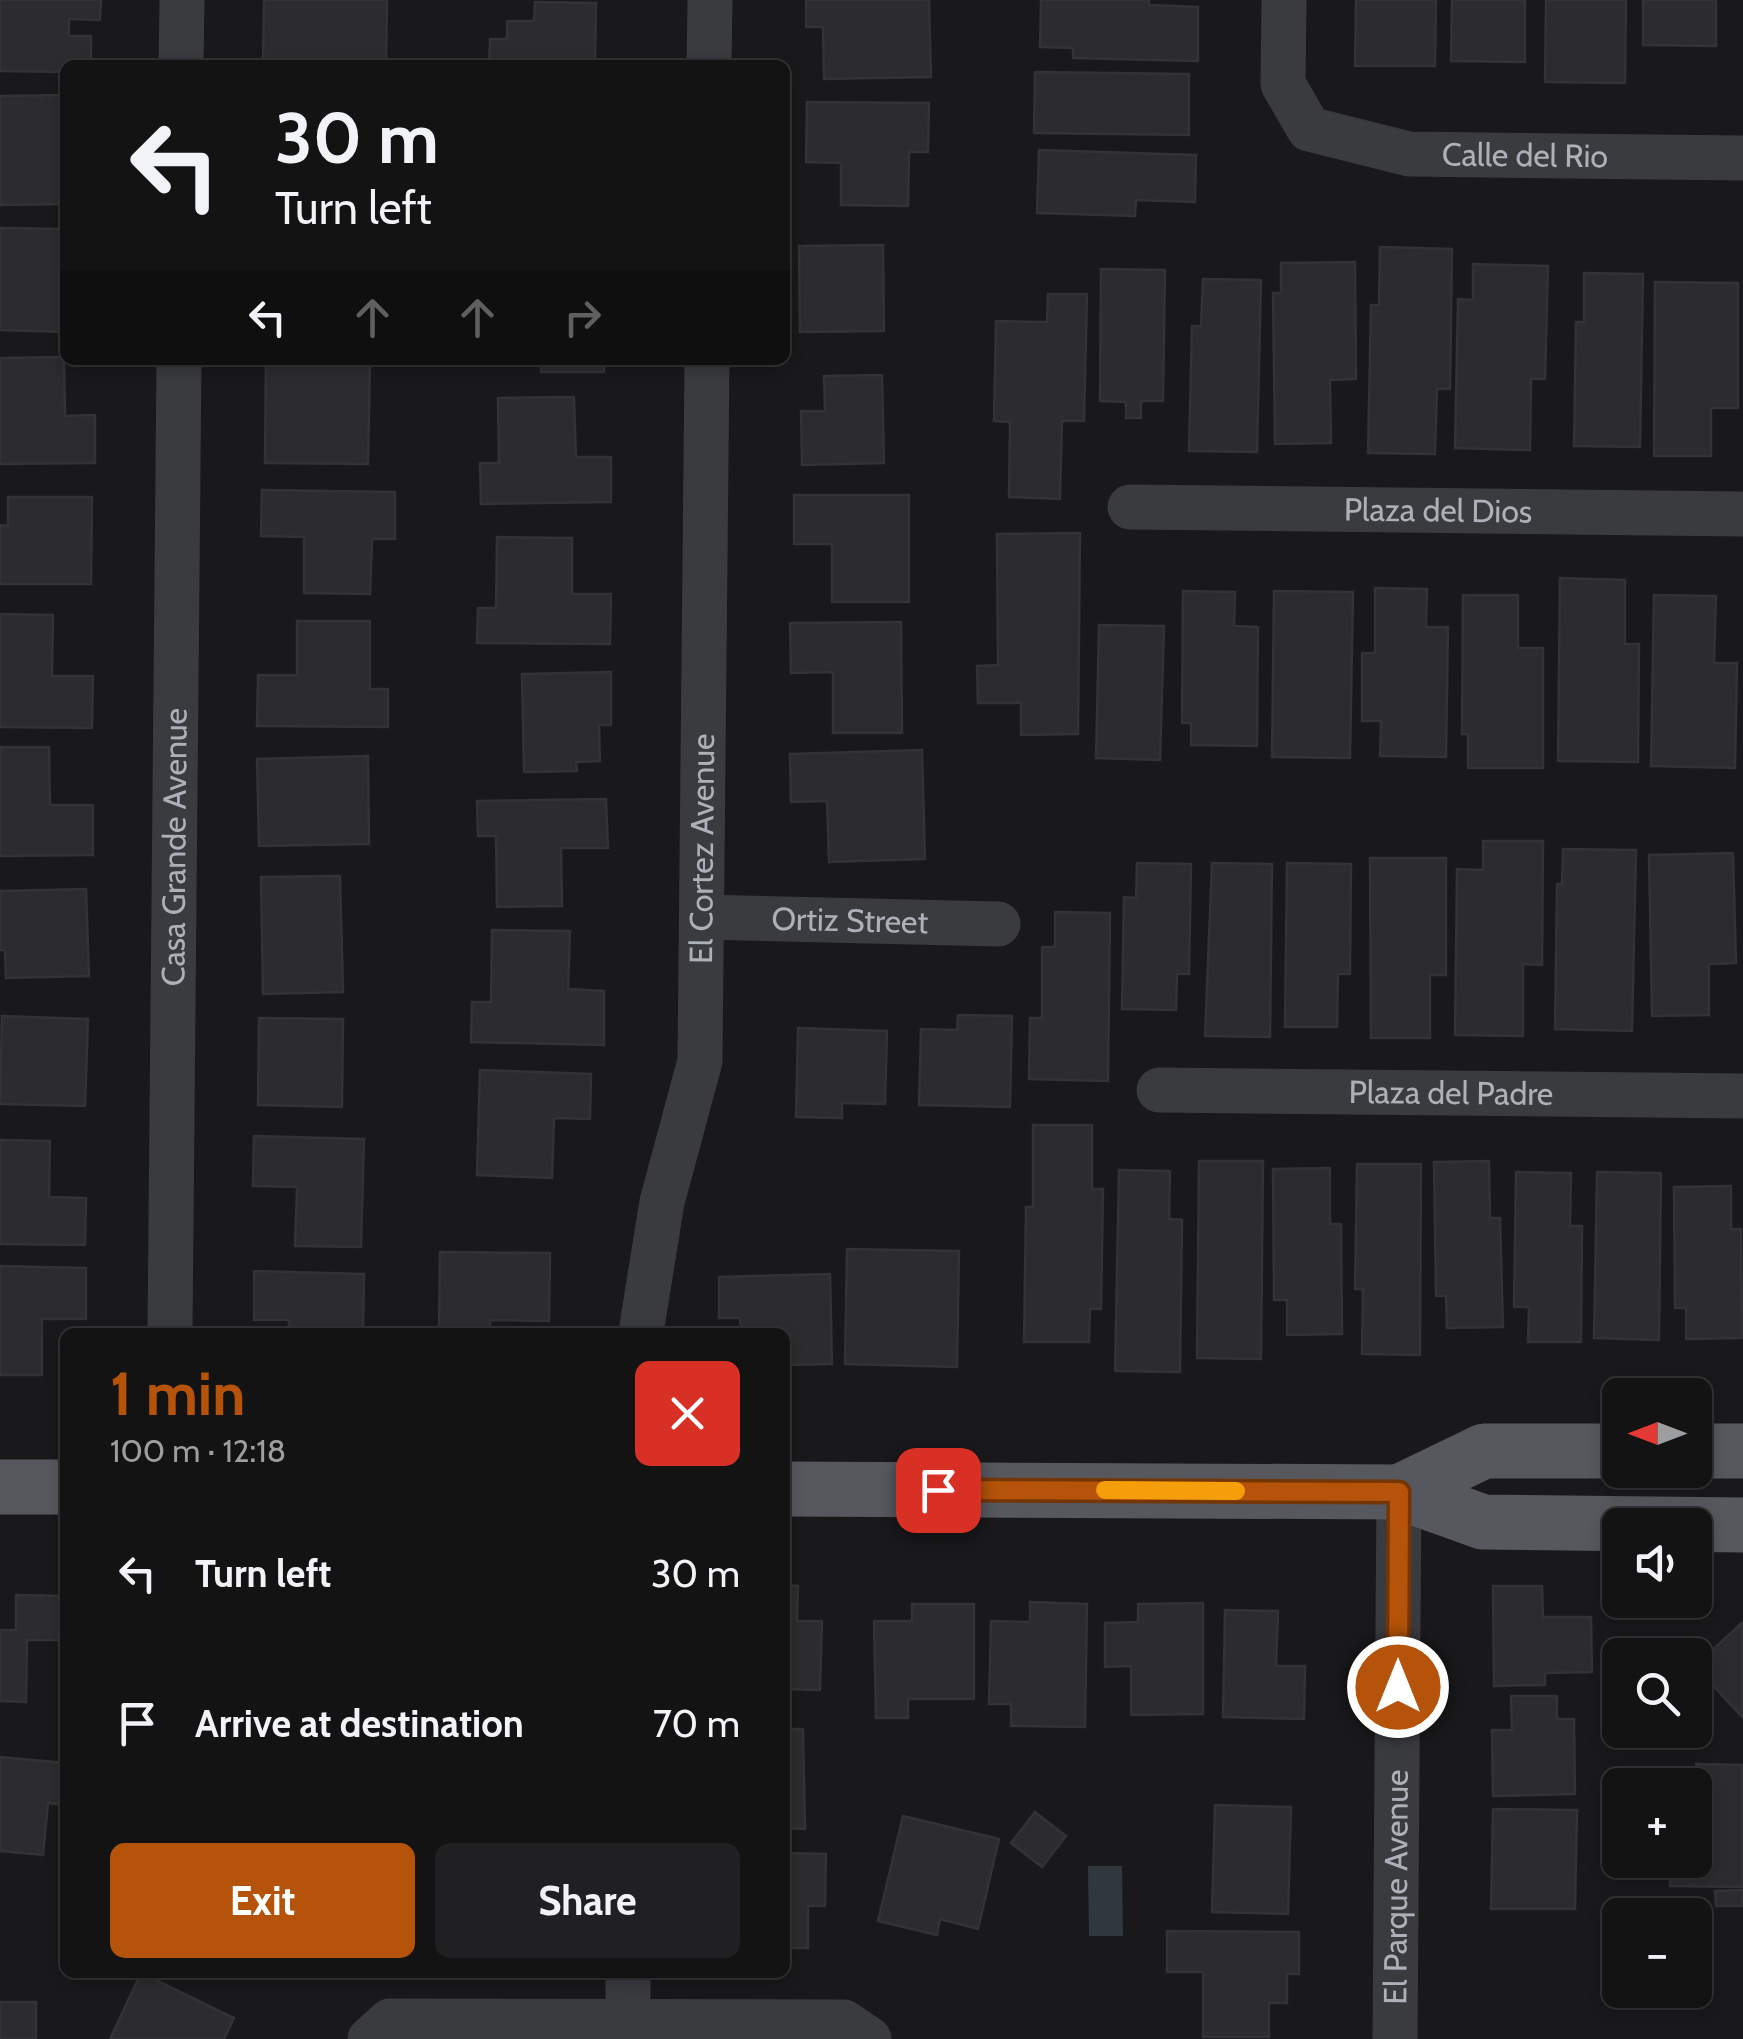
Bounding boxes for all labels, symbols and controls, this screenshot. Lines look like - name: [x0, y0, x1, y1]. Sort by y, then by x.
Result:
- text: 30 m: [275, 95, 439, 181]
- icon: left: [110, 100, 240, 230]
- street label: Calle del Rio: [1442, 134, 1608, 175]
- text: Turn left: [275, 181, 432, 235]
- icon: left: [240, 290, 295, 345]
- icon: ahead: [345, 290, 400, 345]
- icon: ahead: [450, 290, 505, 345]
- icon: right: [555, 290, 610, 345]
- street label: Plaza del Dios: [1344, 489, 1532, 531]
- street label: Casa Grande Avenue: [153, 708, 195, 986]
- street label: El Cortez Avenue: [681, 733, 722, 964]
- street label: Ortiz Street: [771, 899, 929, 941]
- street label: Plaza del Padre: [1348, 1072, 1554, 1113]
- text: 1 min: [110, 1357, 245, 1430]
- button: close: [635, 1361, 740, 1466]
- north arrow: [1602, 1378, 1712, 1488]
- map controls: [1602, 1378, 1712, 2008]
- text: 100 m · 12:18: [110, 1431, 286, 1470]
- pin: [896, 1448, 981, 1533]
- icon: arrive: [911, 1463, 966, 1518]
- button: sound: [1602, 1508, 1712, 1618]
- icon: left: [110, 1546, 165, 1601]
- text: Turn left: [195, 1550, 331, 1597]
- text: 30 m: [651, 1550, 740, 1597]
- position arrow: [1346, 1635, 1450, 1739]
- button: search: [1602, 1638, 1712, 1748]
- icon: arrive: [110, 1696, 165, 1751]
- text: Arrive at destination: [195, 1700, 524, 1747]
- text: 70 m: [653, 1700, 740, 1747]
- button: +: [1602, 1768, 1712, 1878]
- street label: El Parque Avenue: [1375, 1769, 1416, 2005]
- button: Exit: [110, 1843, 415, 1958]
- button: Share: [435, 1843, 740, 1958]
- button: −: [1602, 1898, 1712, 2008]

